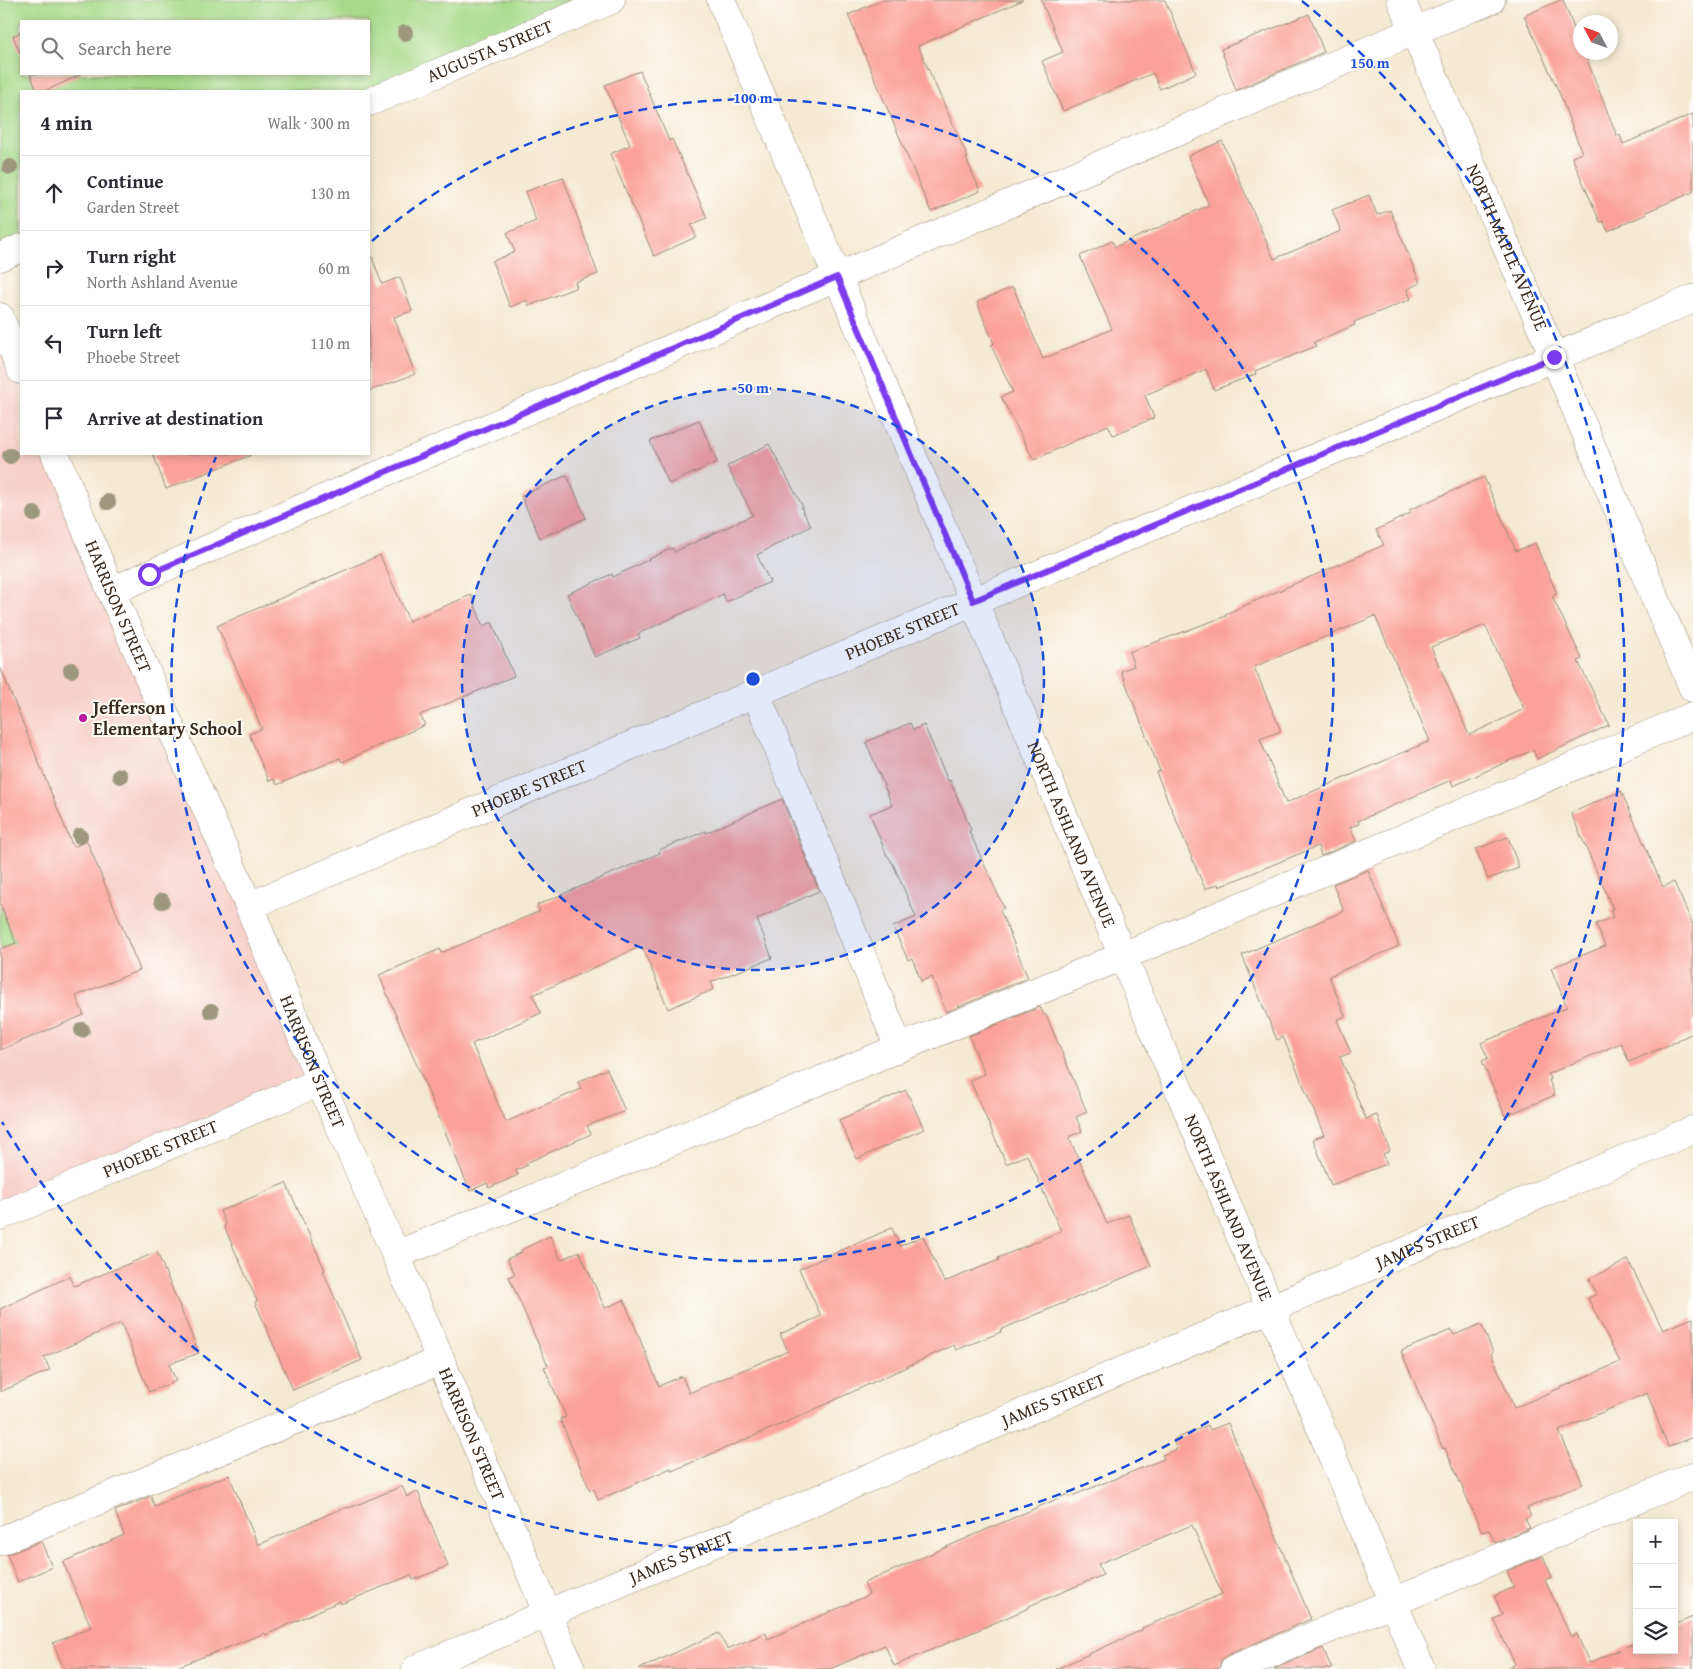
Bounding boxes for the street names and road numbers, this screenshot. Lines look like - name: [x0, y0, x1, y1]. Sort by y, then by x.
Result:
- street label: AUGUSTA STREET: [422, 12, 557, 89]
- street label: NORTH MAPLE AVENUE: [1460, 159, 1555, 335]
- street label: HARRISON STREET: [78, 536, 159, 677]
- street label: PHOEBE STREET: [841, 595, 964, 667]
- street label: NORTH ASHLAND AVENUE: [1021, 737, 1123, 932]
- street label: PHOEBE STREET: [467, 752, 591, 824]
- street label: HARRISON STREET: [273, 991, 353, 1132]
- street label: NORTH ASHLAND AVENUE: [1178, 1110, 1280, 1305]
- street label: PHOEBE STREET: [99, 1112, 222, 1184]
- street label: JAMES STREET: [1369, 1208, 1484, 1276]
- street label: HARRISON STREET: [432, 1363, 512, 1505]
- street label: JAMES STREET: [995, 1365, 1110, 1434]
- street label: JAMES STREET: [623, 1523, 737, 1591]

